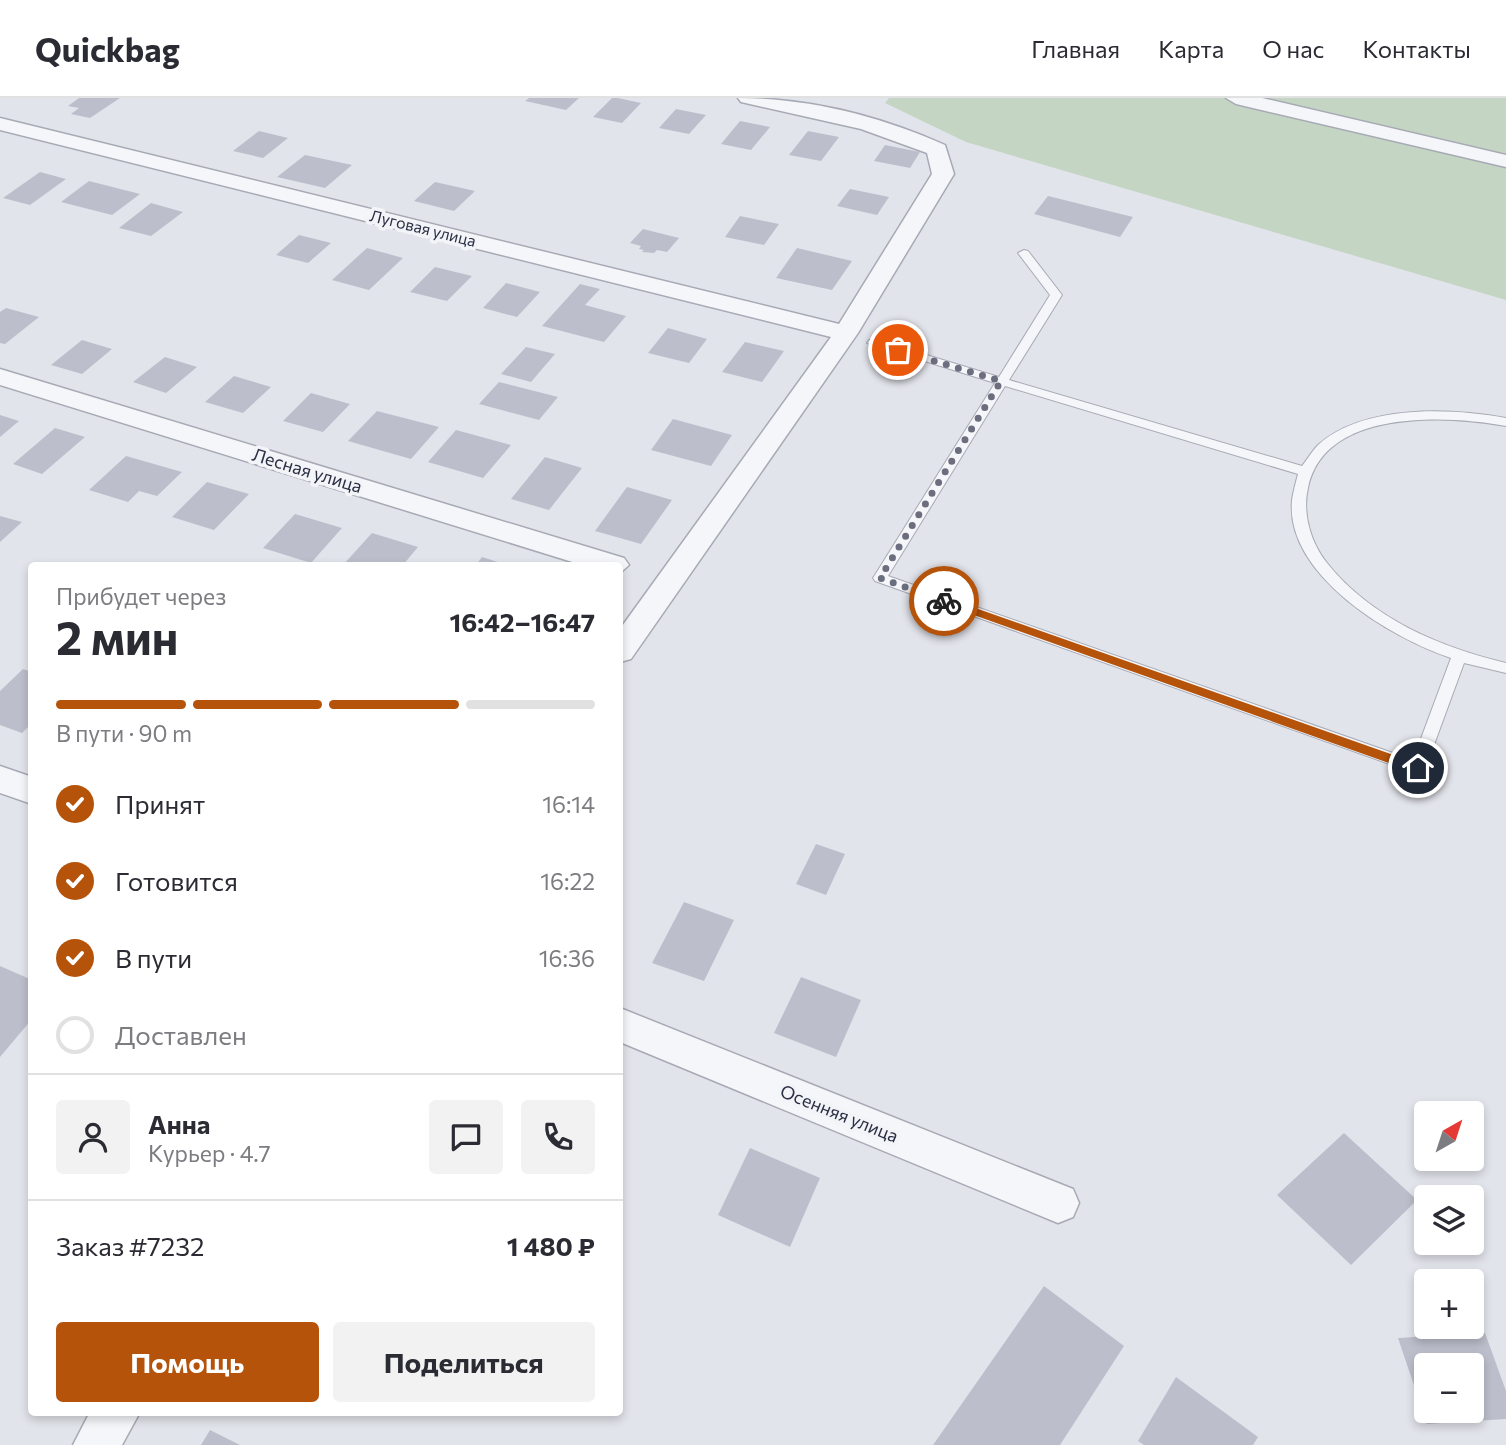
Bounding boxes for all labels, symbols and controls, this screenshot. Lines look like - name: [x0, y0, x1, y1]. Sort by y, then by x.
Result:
- text: Quickbag: [35, 28, 180, 69]
- text: Главная: [1031, 34, 1120, 63]
- text: Карта: [1158, 34, 1224, 63]
- text: О нас: [1262, 34, 1324, 63]
- text: Контакты: [1362, 34, 1471, 63]
- street label: Луговая улица: [368, 205, 478, 250]
- pin: [868, 320, 928, 380]
- icon: bag: [879, 331, 917, 369]
- street label: Лесная улица: [250, 443, 365, 497]
- courier: [909, 566, 979, 636]
- text: Прибудет через: [56, 582, 226, 610]
- icon: bike: [925, 582, 963, 620]
- text: 16:42–16:47: [449, 606, 595, 637]
- text: 2 мин: [56, 608, 178, 664]
- text: В пути · 90 m: [56, 719, 192, 747]
- pin: [1388, 738, 1448, 798]
- icon: home: [1399, 749, 1437, 787]
- icon: check: [56, 785, 94, 823]
- text: Принят: [115, 788, 205, 819]
- text: 16:14: [542, 790, 595, 818]
- icon: check: [56, 862, 94, 900]
- text: Готовится: [115, 865, 238, 896]
- text: 16:22: [540, 867, 595, 895]
- icon: check: [56, 939, 94, 977]
- text: В пути: [115, 942, 192, 973]
- text: 16:36: [539, 944, 595, 972]
- text: Доставлен: [115, 1019, 247, 1050]
- street label: Осенняя улица: [777, 1079, 902, 1147]
- button: person: [56, 1100, 130, 1174]
- button: chat: [429, 1100, 503, 1174]
- button: phone: [521, 1100, 595, 1174]
- north arrow: [1414, 1101, 1484, 1171]
- map controls: [1414, 1101, 1484, 1423]
- text: Анна: [148, 1108, 210, 1139]
- text: Курьер · 4.7: [148, 1139, 271, 1167]
- button: layers: [1414, 1185, 1484, 1255]
- text: Заказ #7232: [56, 1230, 204, 1261]
- text: 1 480 ₽: [507, 1230, 595, 1261]
- button: +: [1414, 1269, 1484, 1339]
- button: Помощь: [56, 1322, 319, 1402]
- button: Поделиться: [333, 1322, 595, 1402]
- button: −: [1414, 1353, 1484, 1423]

